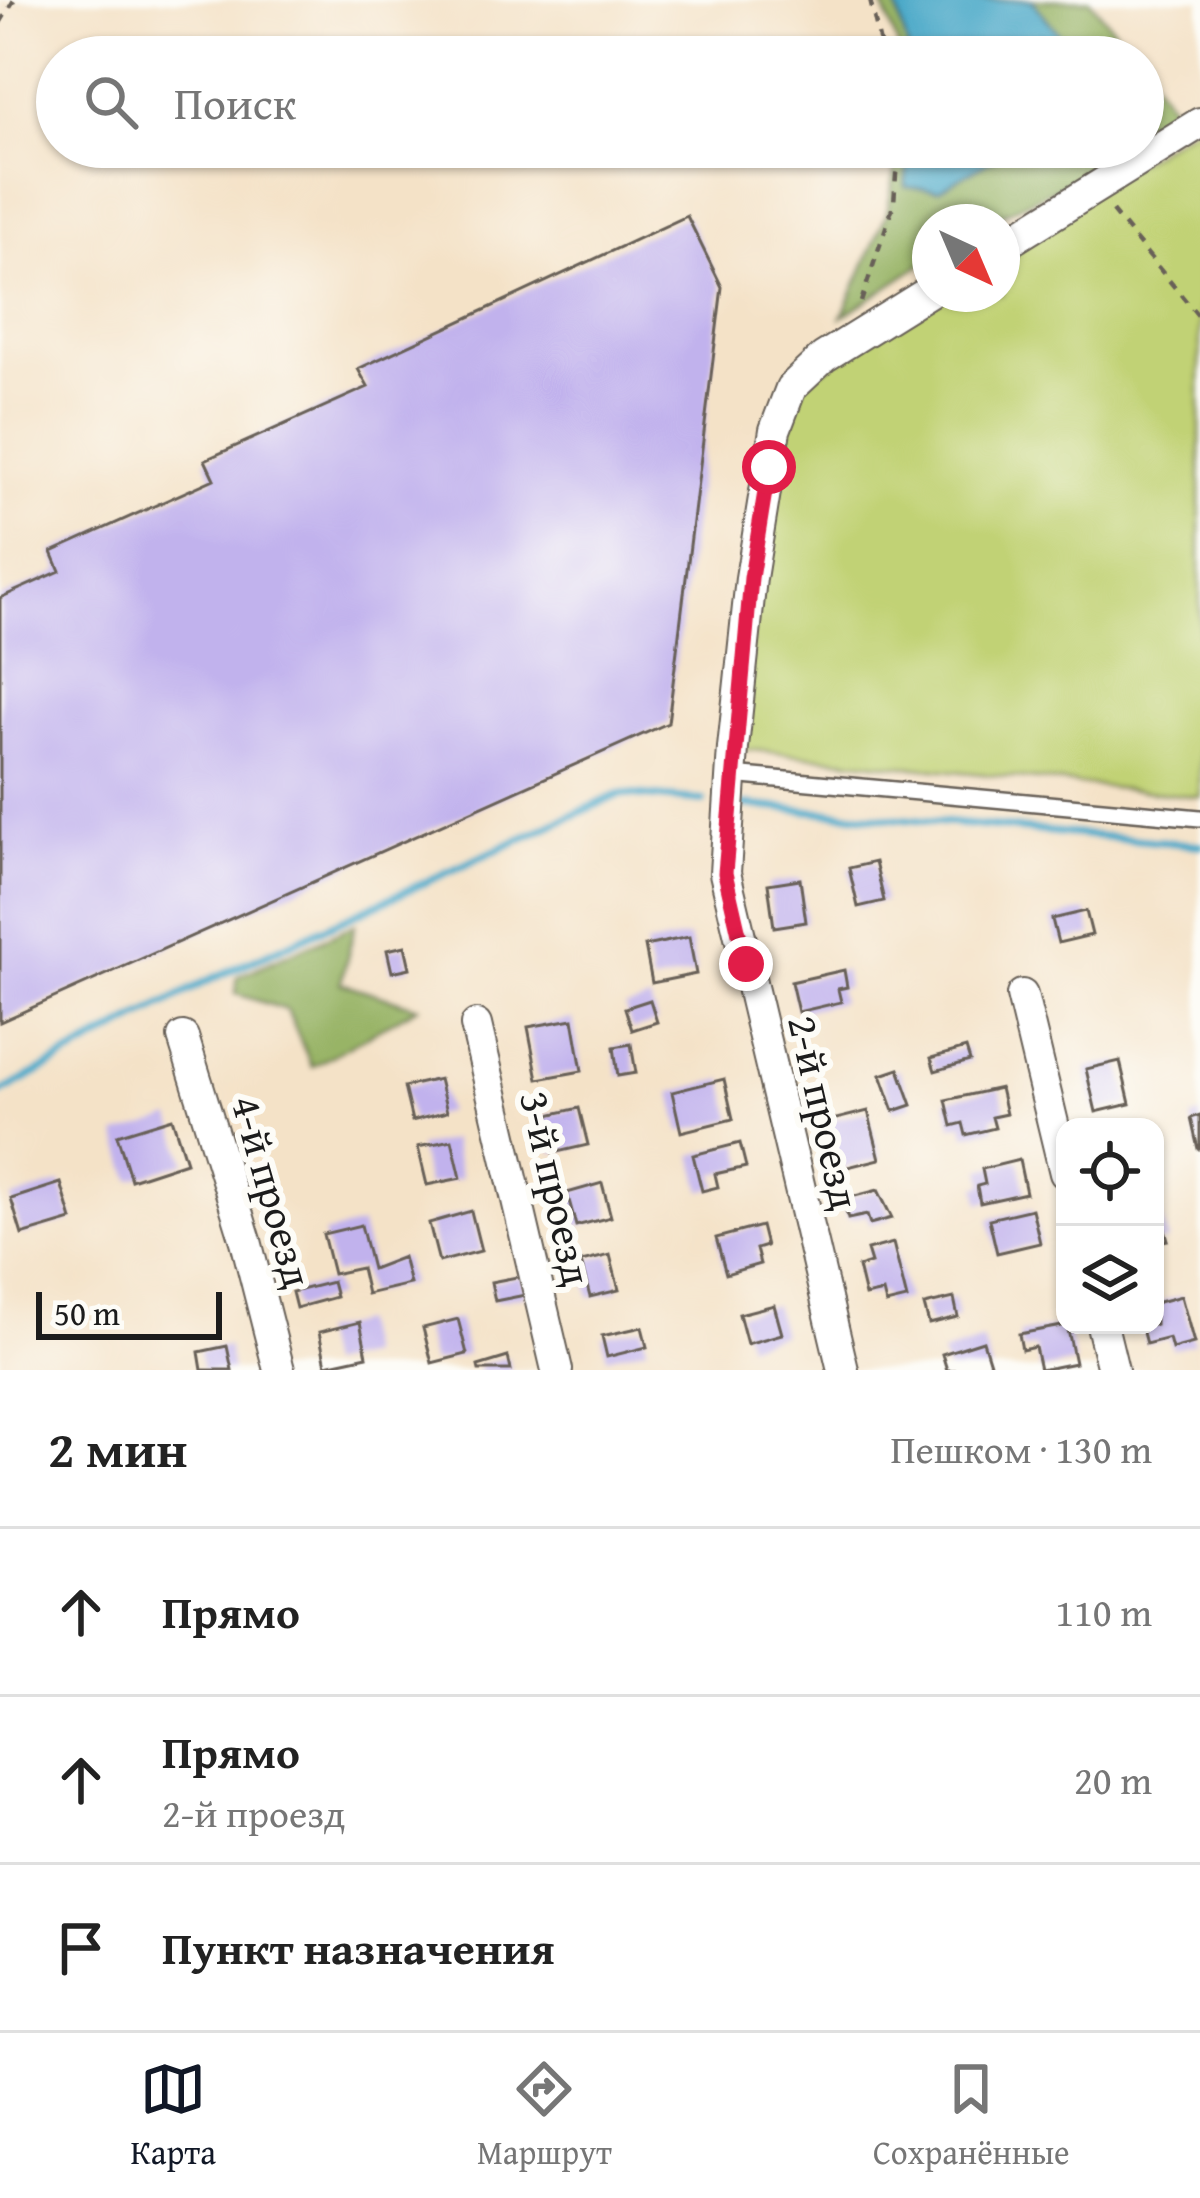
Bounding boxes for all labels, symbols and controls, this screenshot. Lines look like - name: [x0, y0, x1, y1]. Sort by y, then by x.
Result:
- search box: [36, 36, 1164, 168]
- icon: search: [78, 69, 144, 135]
- text: Поиск: [174, 70, 296, 135]
- north arrow: [912, 204, 1020, 312]
- route start: [742, 440, 796, 494]
- route end: [719, 937, 773, 991]
- street label: 2-й проезд: [773, 1009, 877, 1215]
- street label: 3-й проезд: [505, 1085, 609, 1291]
- street label: 4-й проезд: [216, 1088, 330, 1294]
- map controls: [1056, 1118, 1164, 1334]
- button: locate: [1056, 1118, 1164, 1226]
- button: layers: [1056, 1226, 1164, 1334]
- scale bar: [36, 1286, 222, 1339]
- text: 50 m: [54, 1289, 120, 1337]
- text: 2 мин: [48, 1411, 187, 1486]
- text: Пешком · 130 m: [890, 1420, 1152, 1477]
- icon: ahead: [48, 1579, 114, 1645]
- text: Прямо: [162, 1579, 300, 1644]
- text: 110 m: [1055, 1583, 1152, 1640]
- text: Прямо: [162, 1719, 300, 1784]
- icon: ahead: [48, 1747, 114, 1813]
- text: 20 m: [1074, 1751, 1152, 1808]
- text: 2-й проезд: [162, 1784, 345, 1841]
- icon: arrive: [48, 1915, 114, 1981]
- text: Пункт назначения: [162, 1915, 555, 1980]
- tab: Карта: [131, 2056, 216, 2176]
- tab: Маршрут: [477, 2056, 612, 2176]
- tab: Сохранённые: [873, 2056, 1070, 2176]

